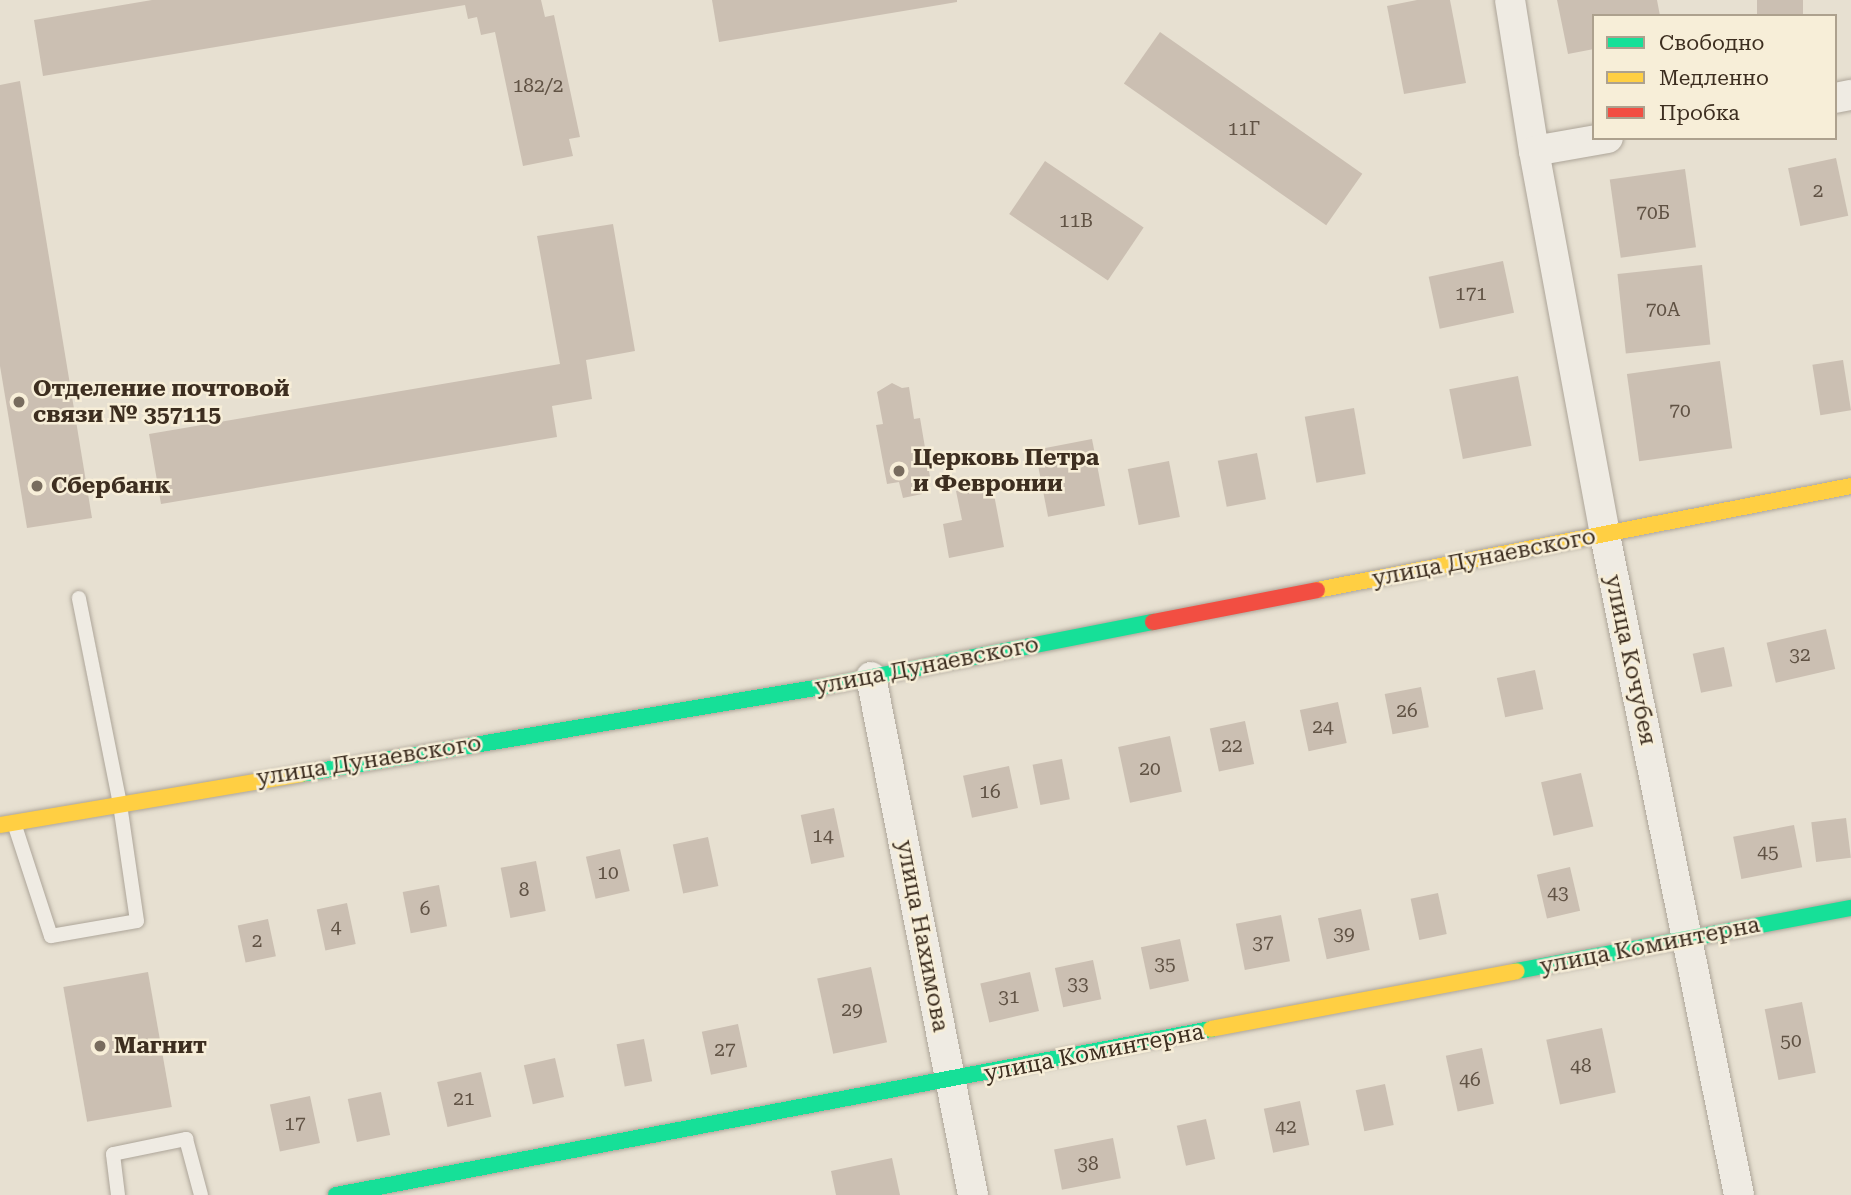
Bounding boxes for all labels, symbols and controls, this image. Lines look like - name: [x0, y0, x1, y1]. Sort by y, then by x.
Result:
- legend: [1592, 14, 1837, 140]
- text: Свободно: [1659, 31, 1765, 55]
- text: Медленно: [1659, 66, 1769, 90]
- house number: 182/2: [513, 75, 563, 97]
- text: Пробка: [1659, 101, 1740, 125]
- house number: 11Г: [1228, 118, 1260, 140]
- house number: 2: [1813, 180, 1823, 202]
- house number: 70Б: [1636, 202, 1670, 224]
- house number: 11В: [1059, 210, 1093, 232]
- house number: 171: [1455, 283, 1487, 305]
- house number: 70А: [1646, 299, 1680, 321]
- place label: Отделение почтовой связи № 357115: [33, 375, 290, 429]
- marker: Отделение почтовой связи № 357115: [11, 394, 27, 410]
- house number: 70: [1669, 400, 1691, 422]
- place label: Церковь Петра и Февронии: [913, 444, 1099, 498]
- marker: Церковь Петра и Февронии: [891, 463, 907, 479]
- place label: Сбербанк: [51, 472, 170, 500]
- marker: Сбербанк: [29, 478, 45, 494]
- street label: улица Дунаевского: [1370, 523, 1598, 593]
- street label: улица Кочубея: [1598, 572, 1662, 748]
- street label: улица Дунаевского: [813, 631, 1041, 701]
- house number: 32: [1789, 644, 1811, 666]
- house number: 26: [1396, 700, 1418, 722]
- house number: 24: [1312, 716, 1334, 738]
- street label: улица Дунаевского: [255, 730, 483, 792]
- house number: 22: [1221, 735, 1243, 757]
- house number: 20: [1139, 758, 1161, 780]
- house number: 16: [979, 781, 1001, 803]
- house number: 14: [812, 825, 834, 847]
- street label: улица Нахимова: [890, 838, 954, 1034]
- house number: 45: [1757, 841, 1779, 863]
- house number: 10: [597, 862, 619, 884]
- house number: 8: [519, 879, 529, 901]
- house number: 43: [1547, 882, 1569, 904]
- house number: 6: [420, 898, 430, 920]
- street label: улица Коминтерна: [1538, 911, 1762, 981]
- house number: 4: [331, 916, 341, 938]
- house number: 39: [1333, 923, 1355, 945]
- house number: 2: [252, 930, 262, 952]
- house number: 37: [1252, 932, 1274, 954]
- house number: 35: [1154, 953, 1176, 975]
- house number: 33: [1067, 973, 1089, 995]
- house number: 31: [998, 986, 1020, 1008]
- house number: 29: [841, 999, 863, 1021]
- street label: улица Коминтерна: [982, 1018, 1206, 1088]
- house number: 50: [1780, 1030, 1802, 1052]
- place label: Магнит: [114, 1032, 207, 1060]
- marker: Магнит: [92, 1038, 108, 1054]
- house number: 27: [714, 1039, 736, 1061]
- house number: 48: [1570, 1055, 1592, 1077]
- house number: 46: [1459, 1069, 1481, 1091]
- house number: 21: [453, 1088, 475, 1110]
- house number: 17: [284, 1113, 306, 1135]
- house number: 42: [1275, 1116, 1297, 1138]
- house number: 38: [1077, 1153, 1099, 1175]

